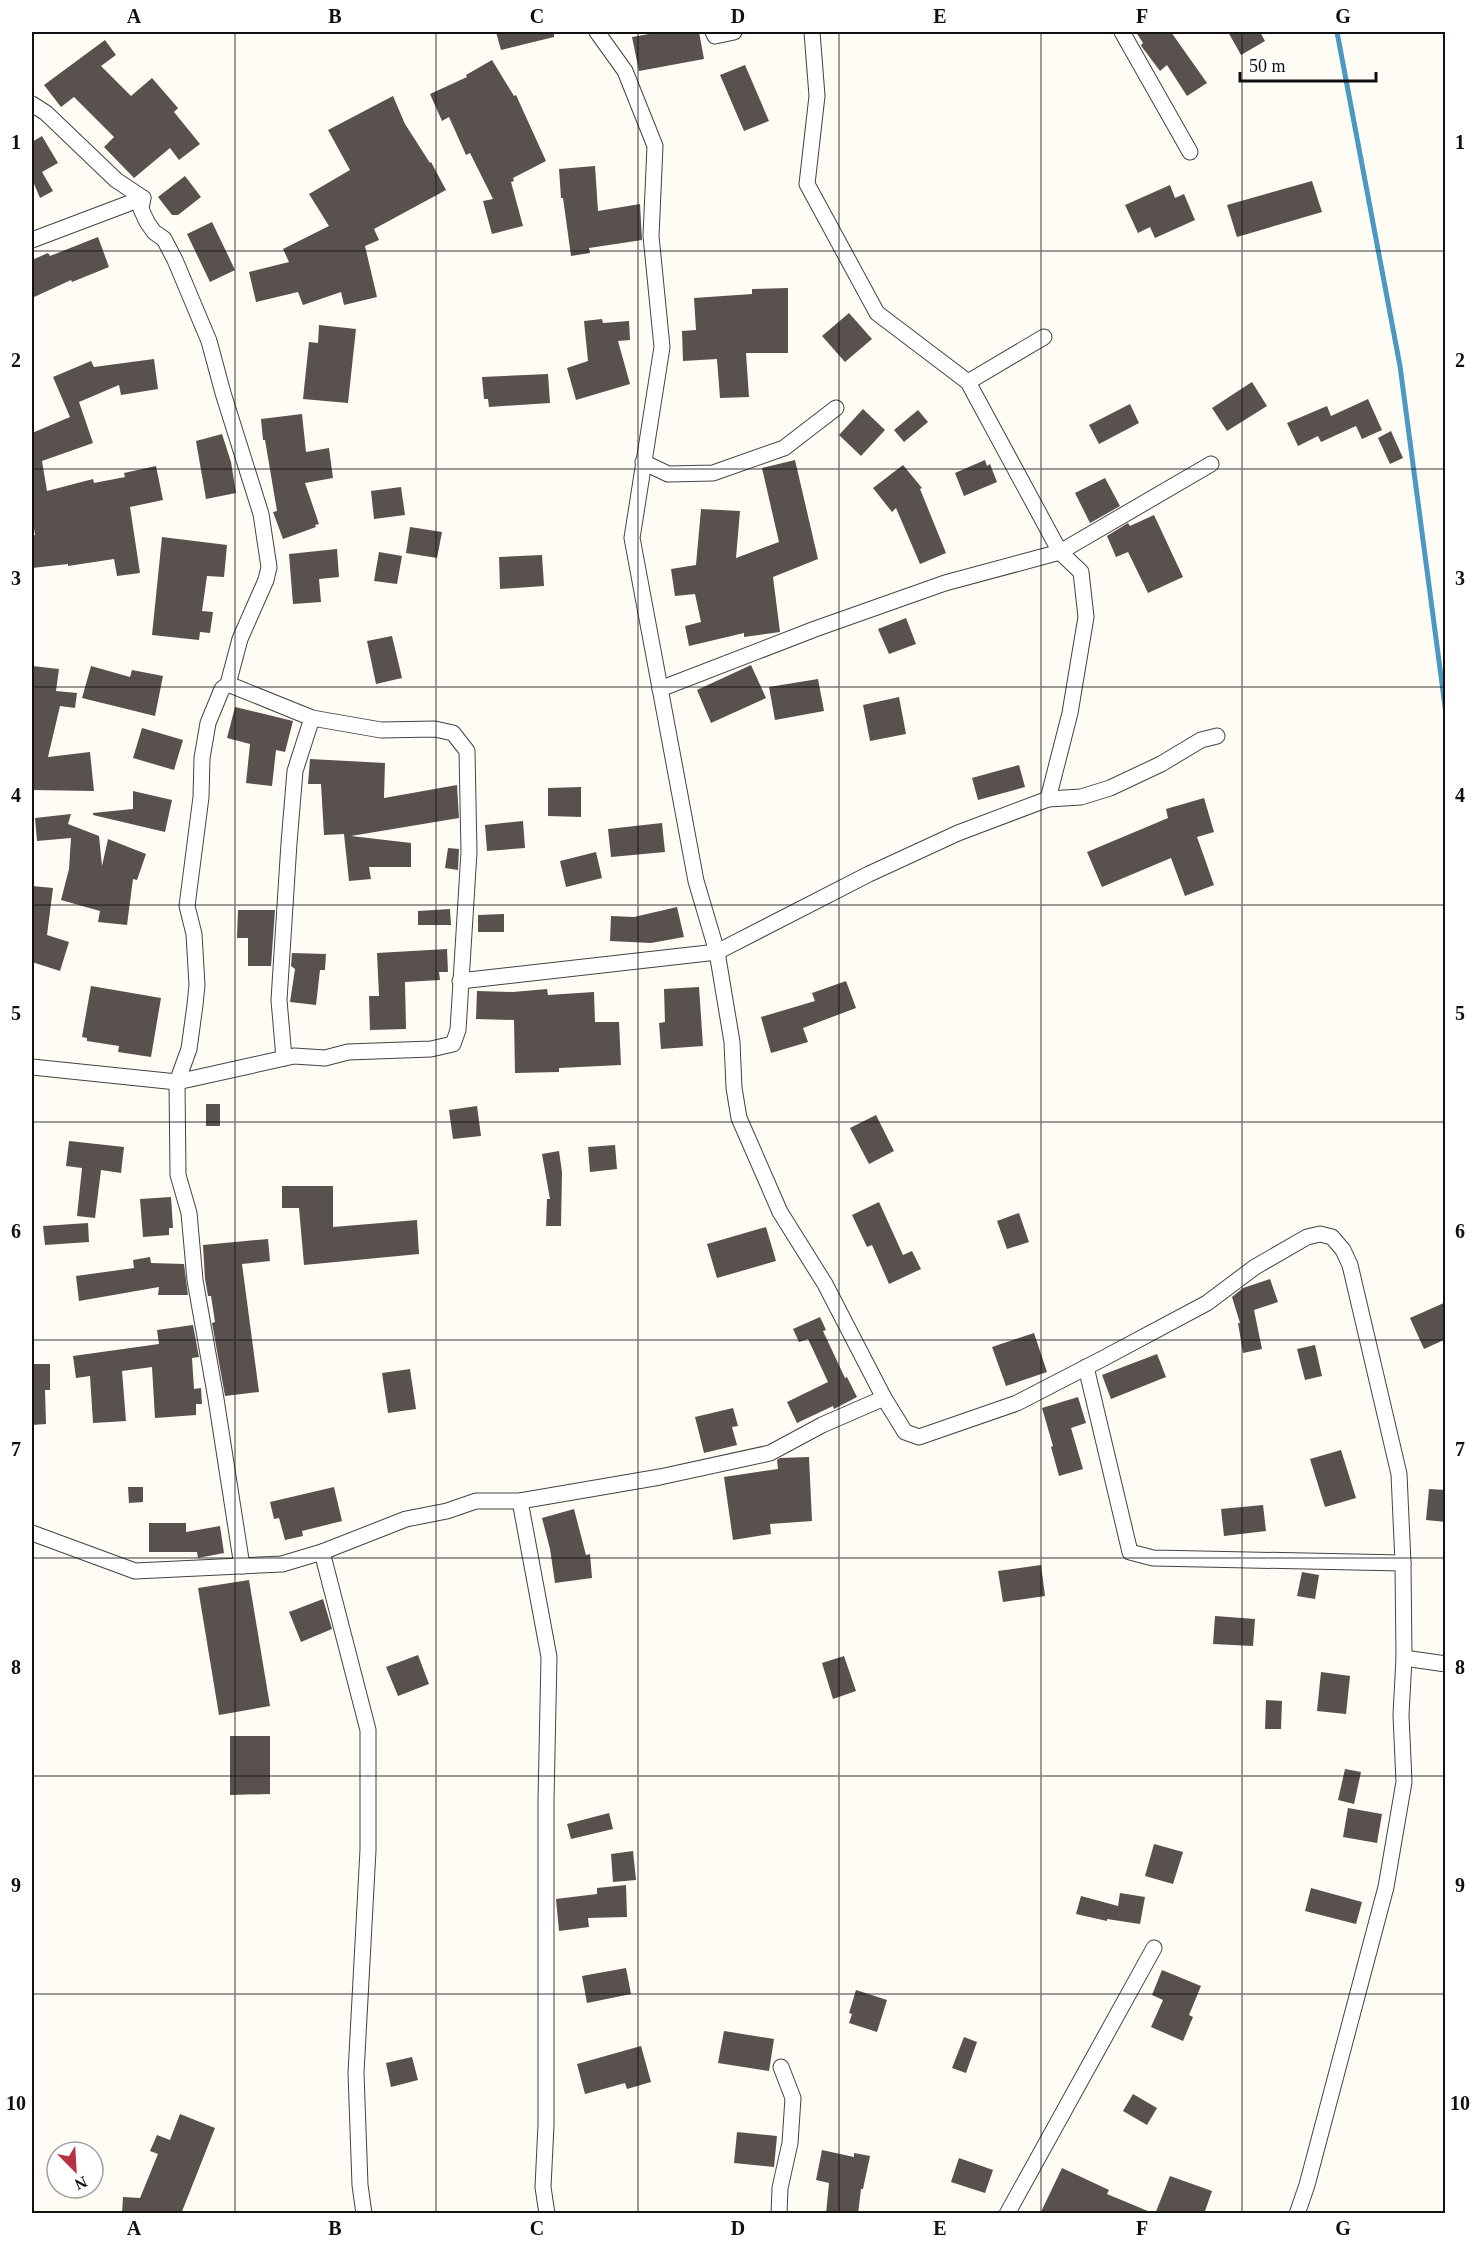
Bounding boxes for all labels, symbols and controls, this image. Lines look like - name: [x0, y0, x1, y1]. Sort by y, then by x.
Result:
- text: A: [127, 5, 142, 27]
- text: B: [328, 5, 342, 27]
- text: C: [530, 5, 544, 27]
- text: D: [731, 5, 745, 27]
- text: E: [933, 5, 947, 27]
- text: F: [1136, 5, 1148, 27]
- text: G: [1335, 5, 1351, 27]
- scale bar: [1240, 45, 1376, 83]
- text: 50 m: [1249, 56, 1286, 76]
- text: 1: [11, 131, 21, 153]
- text: 1: [1455, 131, 1465, 153]
- text: 2: [11, 349, 21, 371]
- text: 2: [1455, 349, 1465, 371]
- text: 3: [11, 567, 21, 589]
- text: 3: [1455, 567, 1465, 589]
- text: 4: [11, 784, 21, 806]
- text: 4: [1455, 784, 1465, 806]
- text: 5: [11, 1002, 21, 1024]
- text: 5: [1455, 1002, 1465, 1024]
- text: 6: [11, 1220, 21, 1242]
- text: 6: [1455, 1220, 1465, 1242]
- text: 7: [11, 1438, 21, 1460]
- text: 7: [1455, 1438, 1465, 1460]
- text: 8: [11, 1656, 21, 1678]
- text: 8: [1455, 1656, 1465, 1678]
- text: 9: [11, 1874, 21, 1896]
- text: 9: [1455, 1874, 1465, 1896]
- text: 10: [6, 2092, 26, 2114]
- text: 10: [1450, 2092, 1470, 2114]
- north arrow: [45, 2140, 105, 2200]
- text: N: [72, 2173, 90, 2194]
- text: A: [127, 2217, 142, 2239]
- text: B: [328, 2217, 342, 2239]
- text: C: [530, 2217, 544, 2239]
- text: D: [731, 2217, 745, 2239]
- text: E: [933, 2217, 947, 2239]
- text: F: [1136, 2217, 1148, 2239]
- text: G: [1335, 2217, 1351, 2239]

